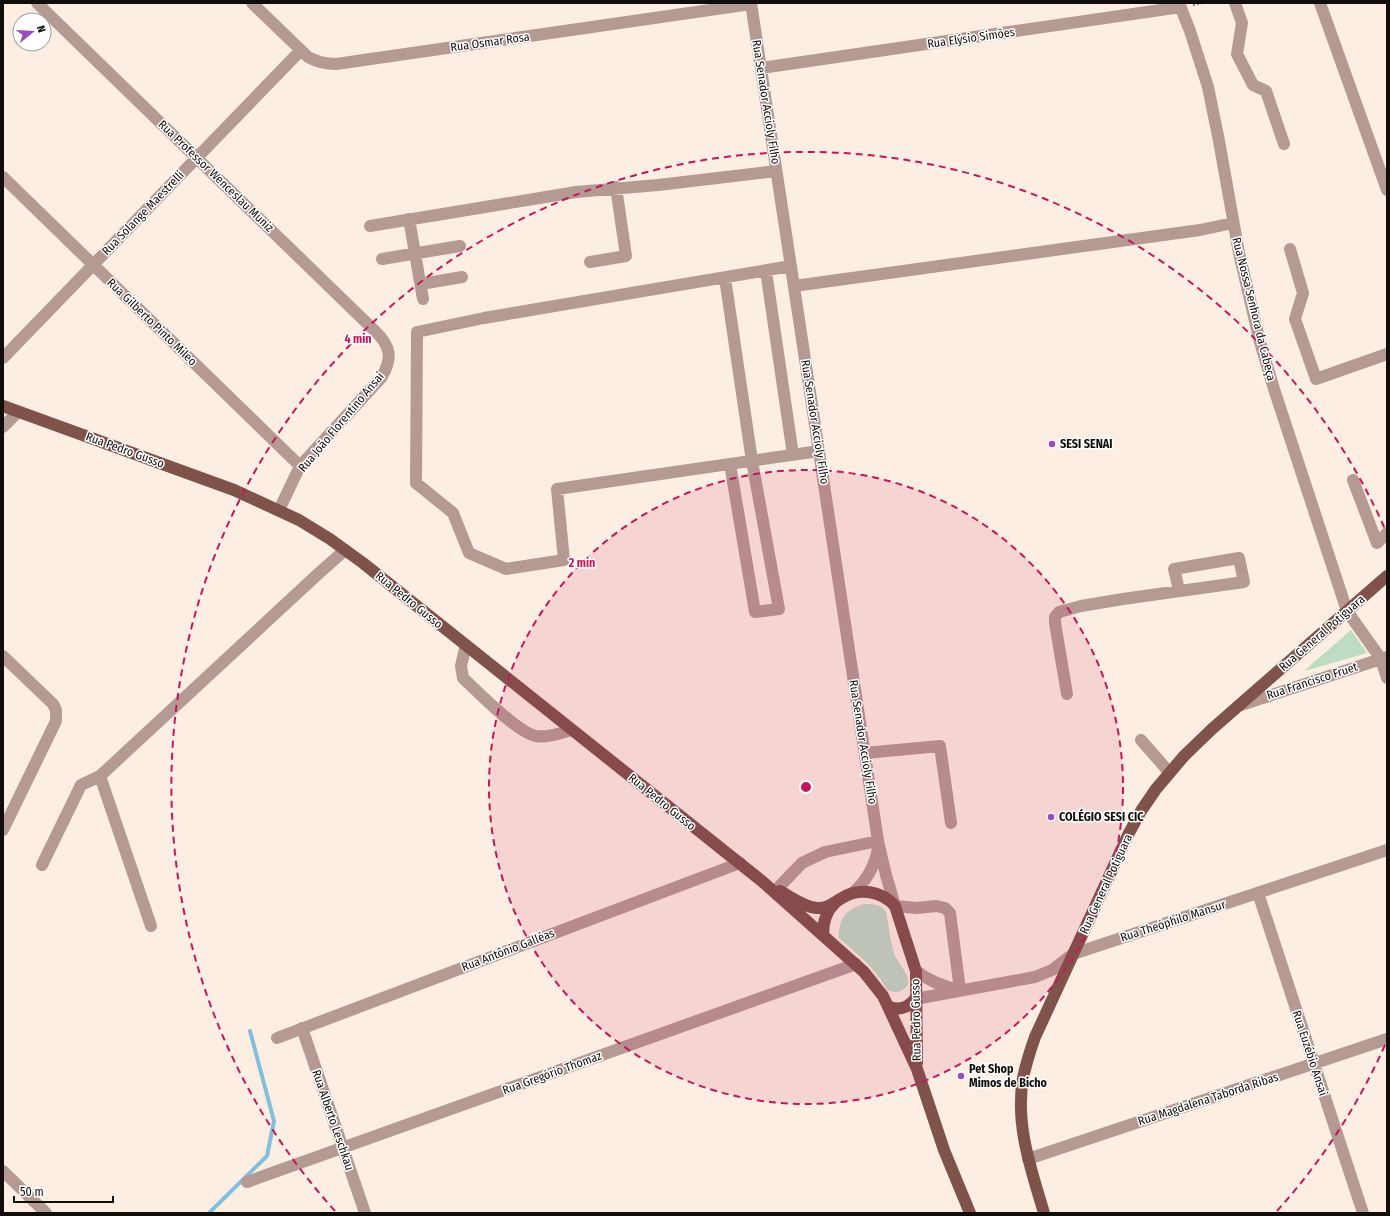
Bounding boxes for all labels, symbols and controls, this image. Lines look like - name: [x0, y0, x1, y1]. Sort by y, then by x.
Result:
- north arrow: [12, 12, 52, 52]
- text: N: [34, 24, 48, 34]
- street label: Rua Elýsio Simões: [926, 25, 1016, 51]
- street label: Rua Osmar Rosa: [449, 29, 531, 54]
- street label: Rua Senador Accioly Filho: [749, 39, 783, 165]
- street label: Rua Professor Wenceslau Muniz: [155, 117, 277, 235]
- street label: Rua Solange Maestrelli: [99, 168, 187, 258]
- street label: Rua Nossa Senhora da Cabeça: [1229, 236, 1279, 382]
- street label: Rua Gilberto Pinto Mileo: [104, 276, 200, 368]
- text: 4 min: [344, 332, 372, 346]
- street label: Rua Senador Accioly Filho: [798, 359, 832, 485]
- street label: Rua João Florentino Ansai: [295, 369, 387, 475]
- street label: Rua Pedro Gusso: [84, 429, 166, 471]
- place label: SESI SENAI: [1060, 437, 1113, 451]
- marker: SESI SENAI: [1047, 439, 1057, 449]
- text: 2 min: [568, 556, 595, 570]
- street label: Rua Pedro Gusso: [373, 569, 445, 631]
- street label: Rua General Potiguara: [1276, 592, 1368, 674]
- street label: Rua Francisco Fruet: [1265, 660, 1359, 702]
- street label: Rua Senador Accioly Filho: [846, 679, 880, 805]
- street label: Rua Pedro Gusso: [626, 771, 698, 833]
- centre of rings: [799, 780, 813, 794]
- place label: COLÉGIO SESI CIC: [1059, 808, 1144, 824]
- marker: COLÉGIO SESI CIC: [1046, 812, 1056, 822]
- street label: Rua General Potiguara: [1077, 832, 1135, 936]
- street label: Rua Theóphilo Mansur: [1119, 897, 1228, 945]
- street label: Rua Antônio Galléas: [460, 926, 556, 974]
- street label: Rua Pedro Gusso: [908, 979, 924, 1061]
- street label: Rua Euzébio Ansai: [1290, 1009, 1330, 1097]
- street label: Rua Gregório Thomaz: [501, 1048, 604, 1097]
- place label: Pet Shop Mimos de Bicho: [969, 1062, 1048, 1090]
- street label: Rua Alberto Leschkau: [309, 1068, 357, 1172]
- street label: Rua Magdalena Taborda Ribas: [1136, 1070, 1280, 1128]
- marker: Pet Shop Mimos de Bicho: [956, 1071, 966, 1081]
- scale bar: [14, 1178, 113, 1204]
- text: 50 m: [20, 1185, 44, 1199]

